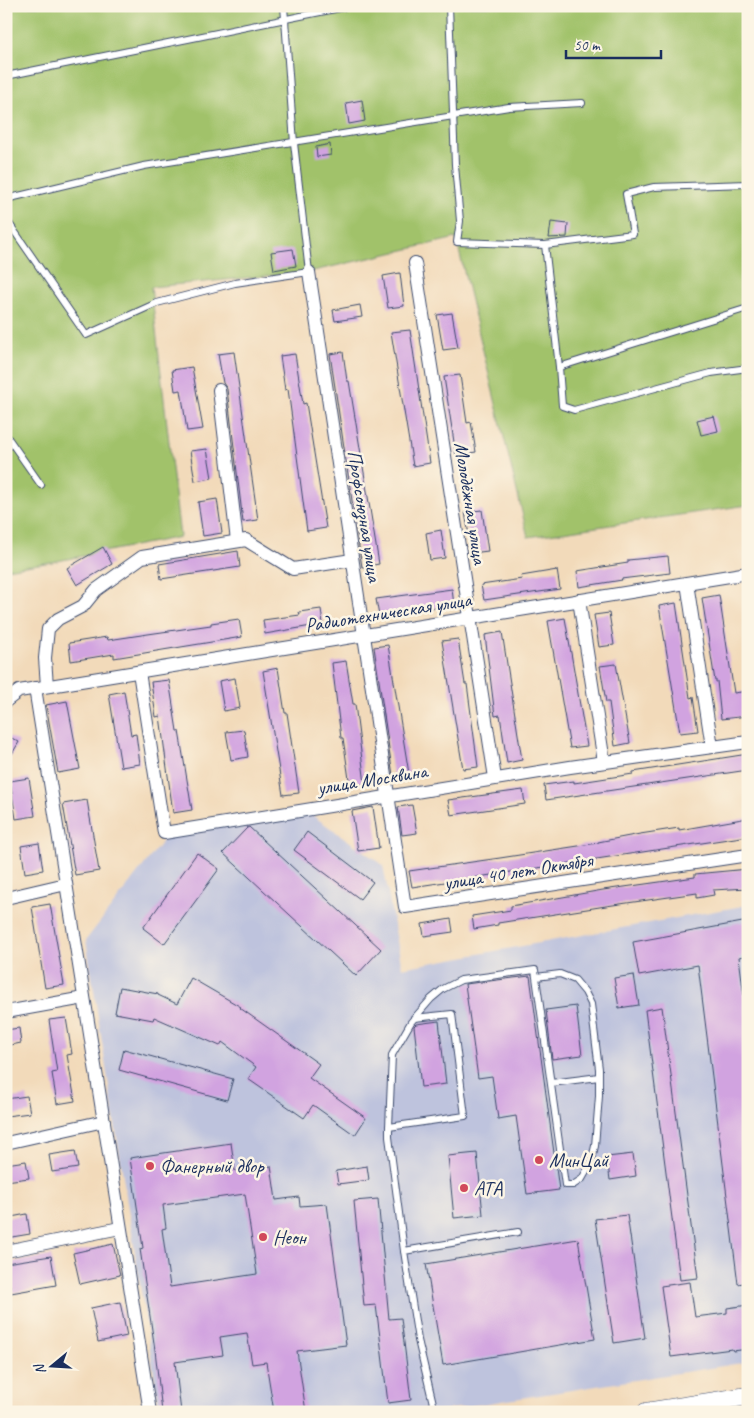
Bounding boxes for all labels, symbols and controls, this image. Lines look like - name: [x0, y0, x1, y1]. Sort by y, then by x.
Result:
- scale bar: [566, 28, 662, 60]
- text: 50 m: [574, 36, 601, 55]
- street label: Молодёжная улица: [449, 440, 493, 568]
- street label: Профсоюзная улица: [341, 448, 388, 586]
- street label: Радиотехническая улица: [303, 587, 475, 638]
- street label: улица Москвина: [314, 758, 430, 801]
- street label: улица 40 лет Октября: [441, 847, 596, 896]
- place label: МинЦай: [549, 1148, 610, 1173]
- place label: Фанерный двор: [160, 1154, 265, 1179]
- marker: МинЦай: [533, 1154, 545, 1166]
- marker: Фанерный двор: [144, 1160, 156, 1172]
- place label: АТА: [474, 1176, 503, 1201]
- marker: АТА: [458, 1182, 470, 1194]
- place label: Неон: [273, 1225, 308, 1250]
- marker: Неон: [257, 1231, 269, 1243]
- north arrow: [28, 1340, 78, 1390]
- text: N: [30, 1361, 50, 1377]

